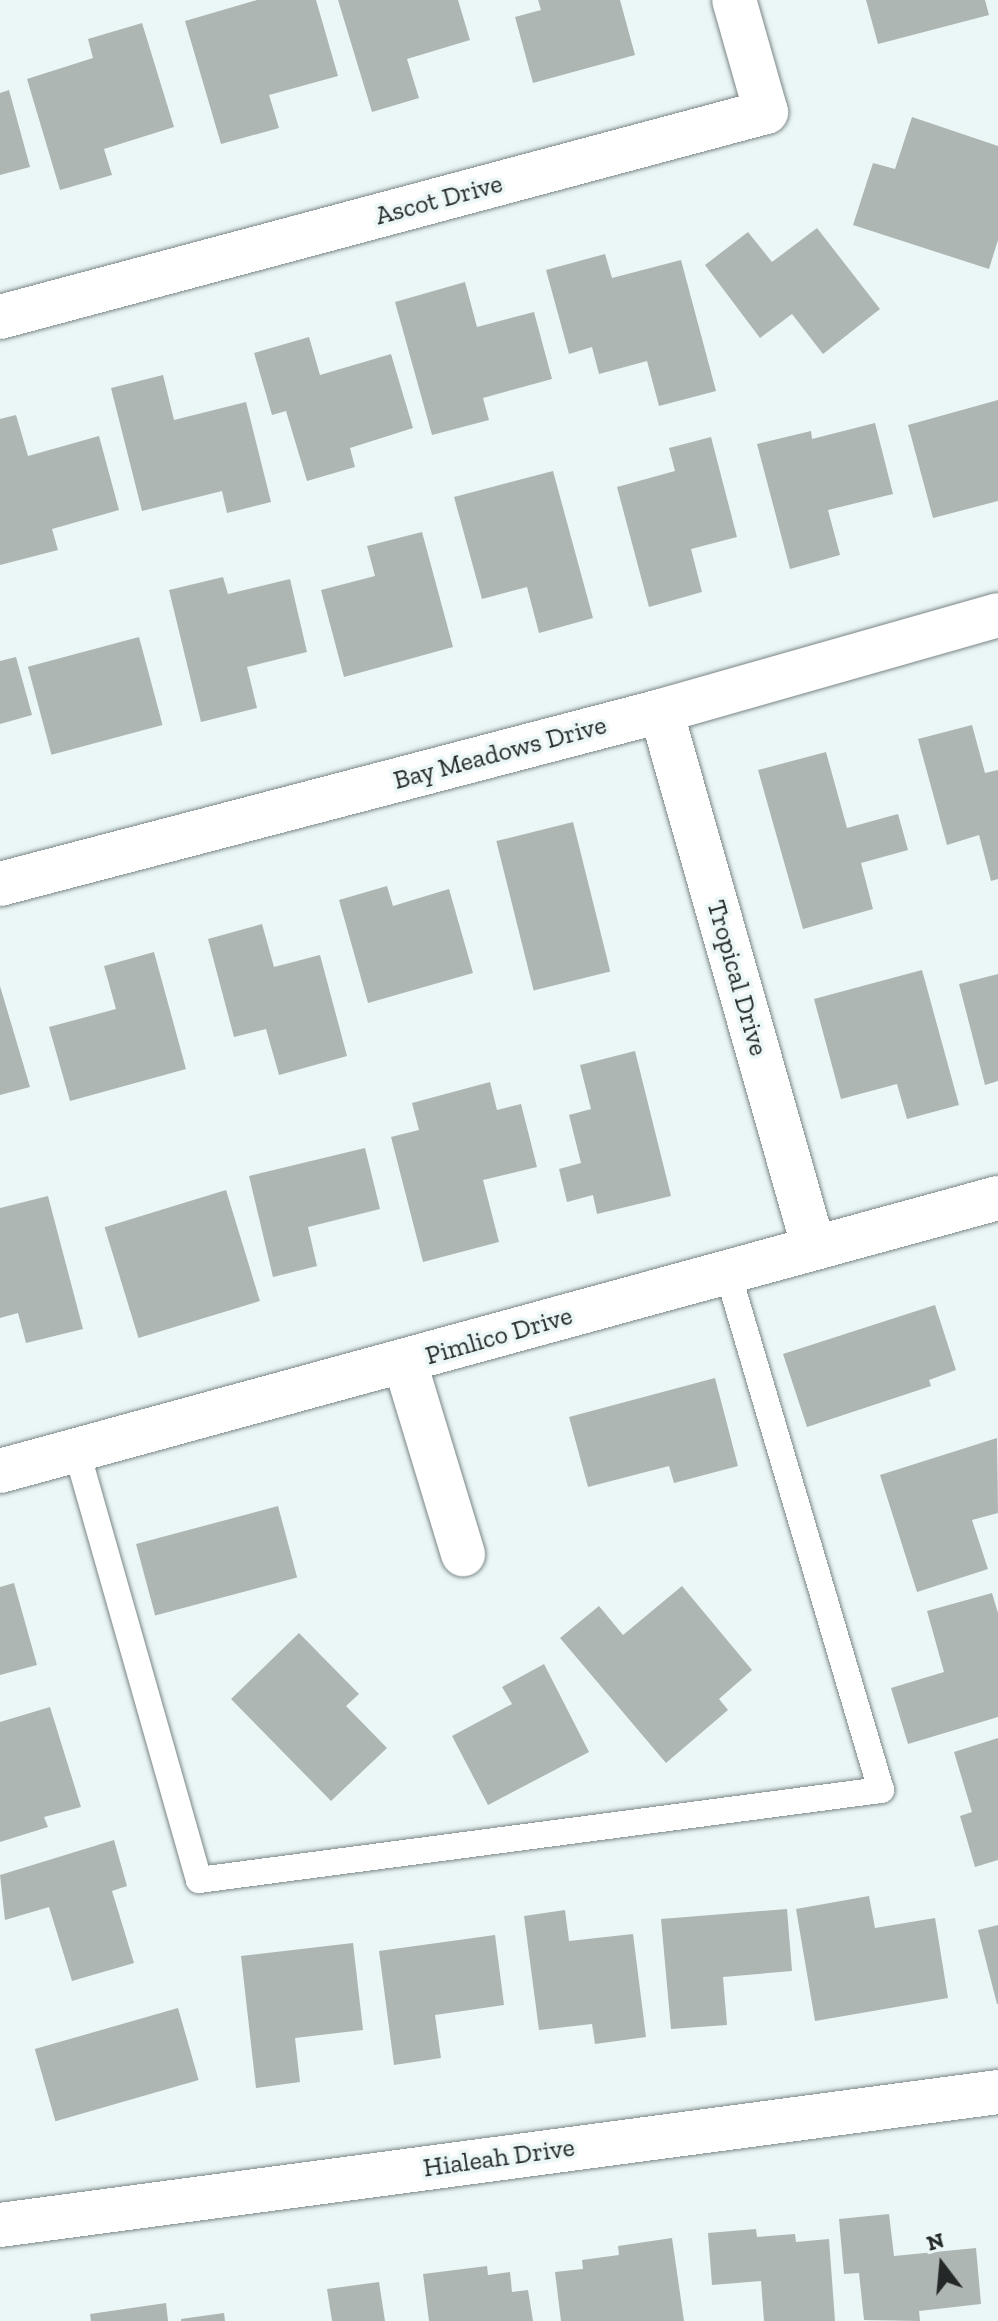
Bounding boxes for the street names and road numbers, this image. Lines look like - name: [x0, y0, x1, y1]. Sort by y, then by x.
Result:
- street label: Ascot Drive: [372, 168, 506, 232]
- street label: Bay Meadows Drive: [390, 710, 610, 796]
- street label: Tropical Drive: [700, 897, 774, 1059]
- street label: Pimlico Drive: [422, 1300, 576, 1372]
- street label: Hialeah Drive: [421, 2132, 577, 2184]

